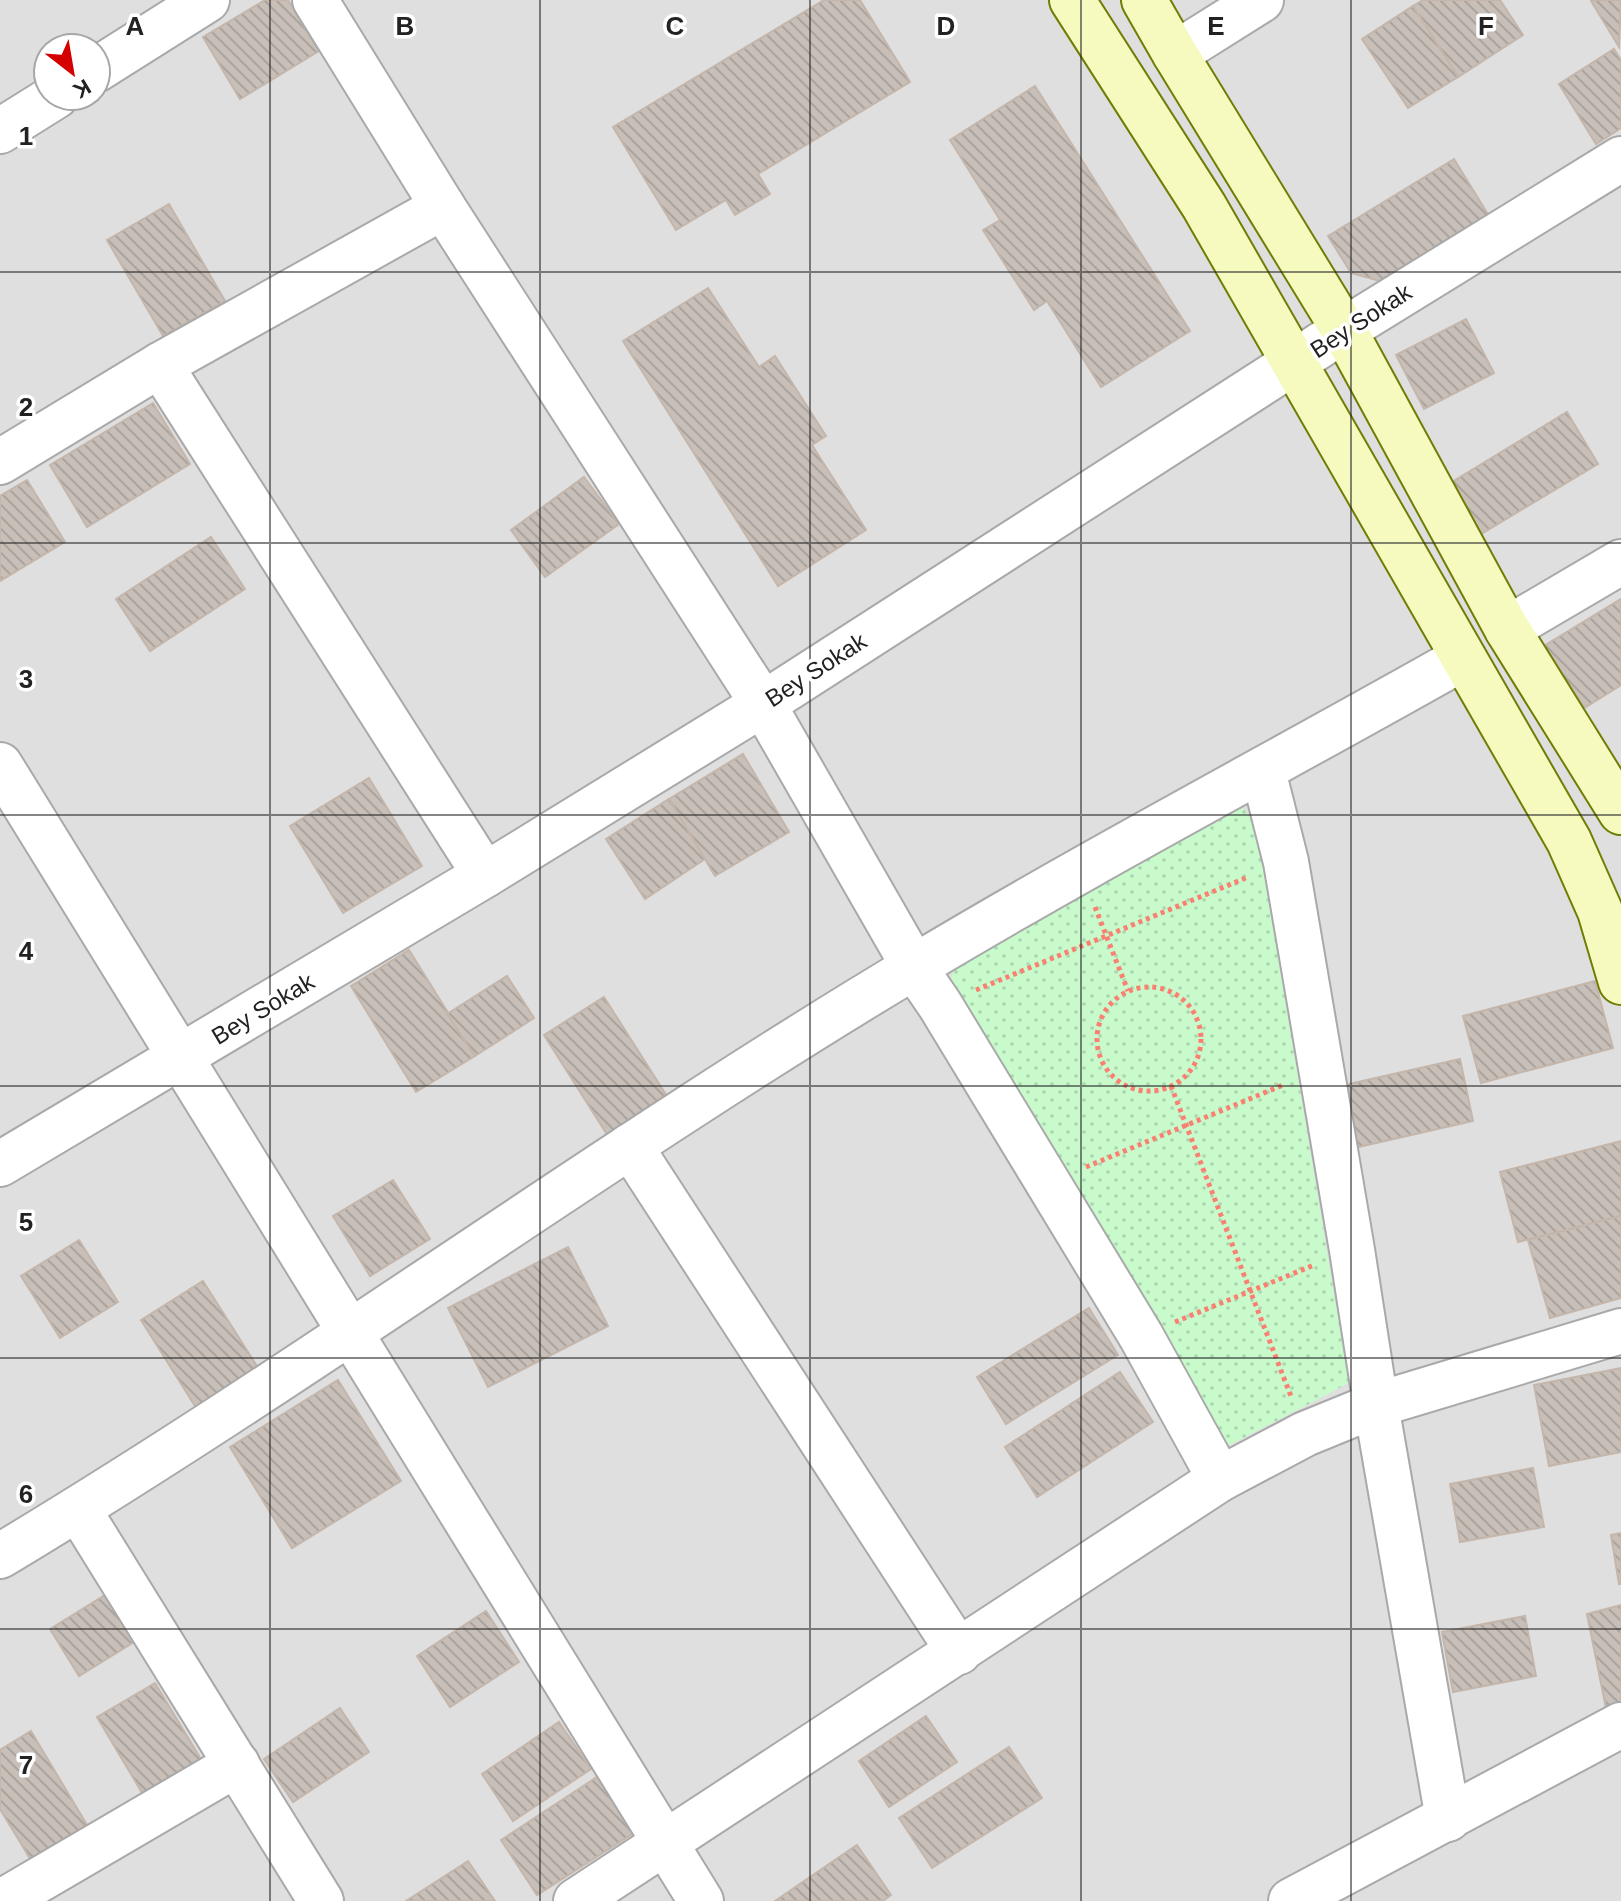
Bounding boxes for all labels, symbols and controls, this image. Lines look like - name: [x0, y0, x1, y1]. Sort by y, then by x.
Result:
- text: A: [126, 11, 145, 41]
- text: B: [396, 11, 414, 41]
- text: C: [666, 11, 685, 41]
- text: D: [937, 11, 955, 41]
- text: E: [1207, 11, 1225, 41]
- text: F: [1478, 11, 1494, 41]
- north arrow: [32, 32, 112, 112]
- text: K: [69, 74, 95, 104]
- text: 1: [19, 121, 33, 151]
- street label: Bey Sokak: [1305, 277, 1417, 363]
- text: 2: [19, 392, 33, 422]
- street label: Bey Sokak: [760, 626, 872, 712]
- text: 3: [19, 664, 33, 694]
- text: 4: [19, 936, 34, 966]
- street label: Bey Sokak: [207, 967, 320, 1050]
- text: 5: [19, 1207, 33, 1237]
- text: 6: [19, 1479, 33, 1509]
- text: 7: [19, 1750, 33, 1780]

